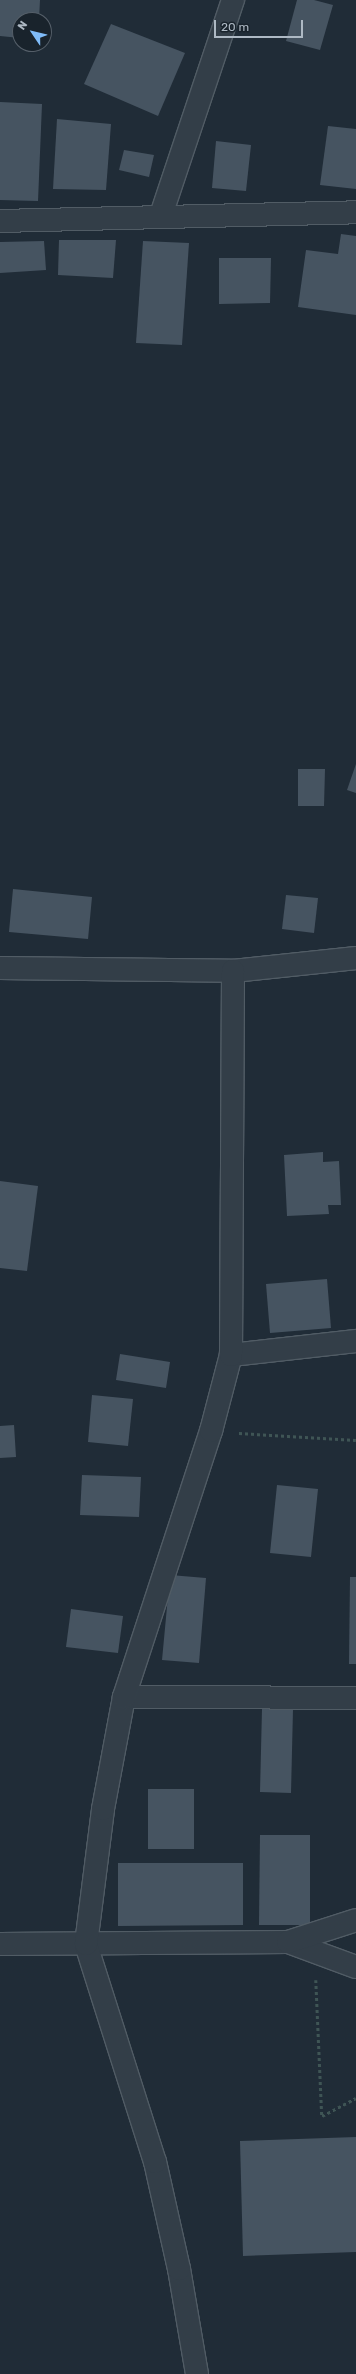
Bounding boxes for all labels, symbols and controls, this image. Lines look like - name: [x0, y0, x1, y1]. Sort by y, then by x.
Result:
- north arrow: [12, 12, 52, 52]
- scale bar: [216, 12, 305, 38]
- text: N: [15, 18, 30, 32]
- text: 20 m: [221, 20, 249, 34]

